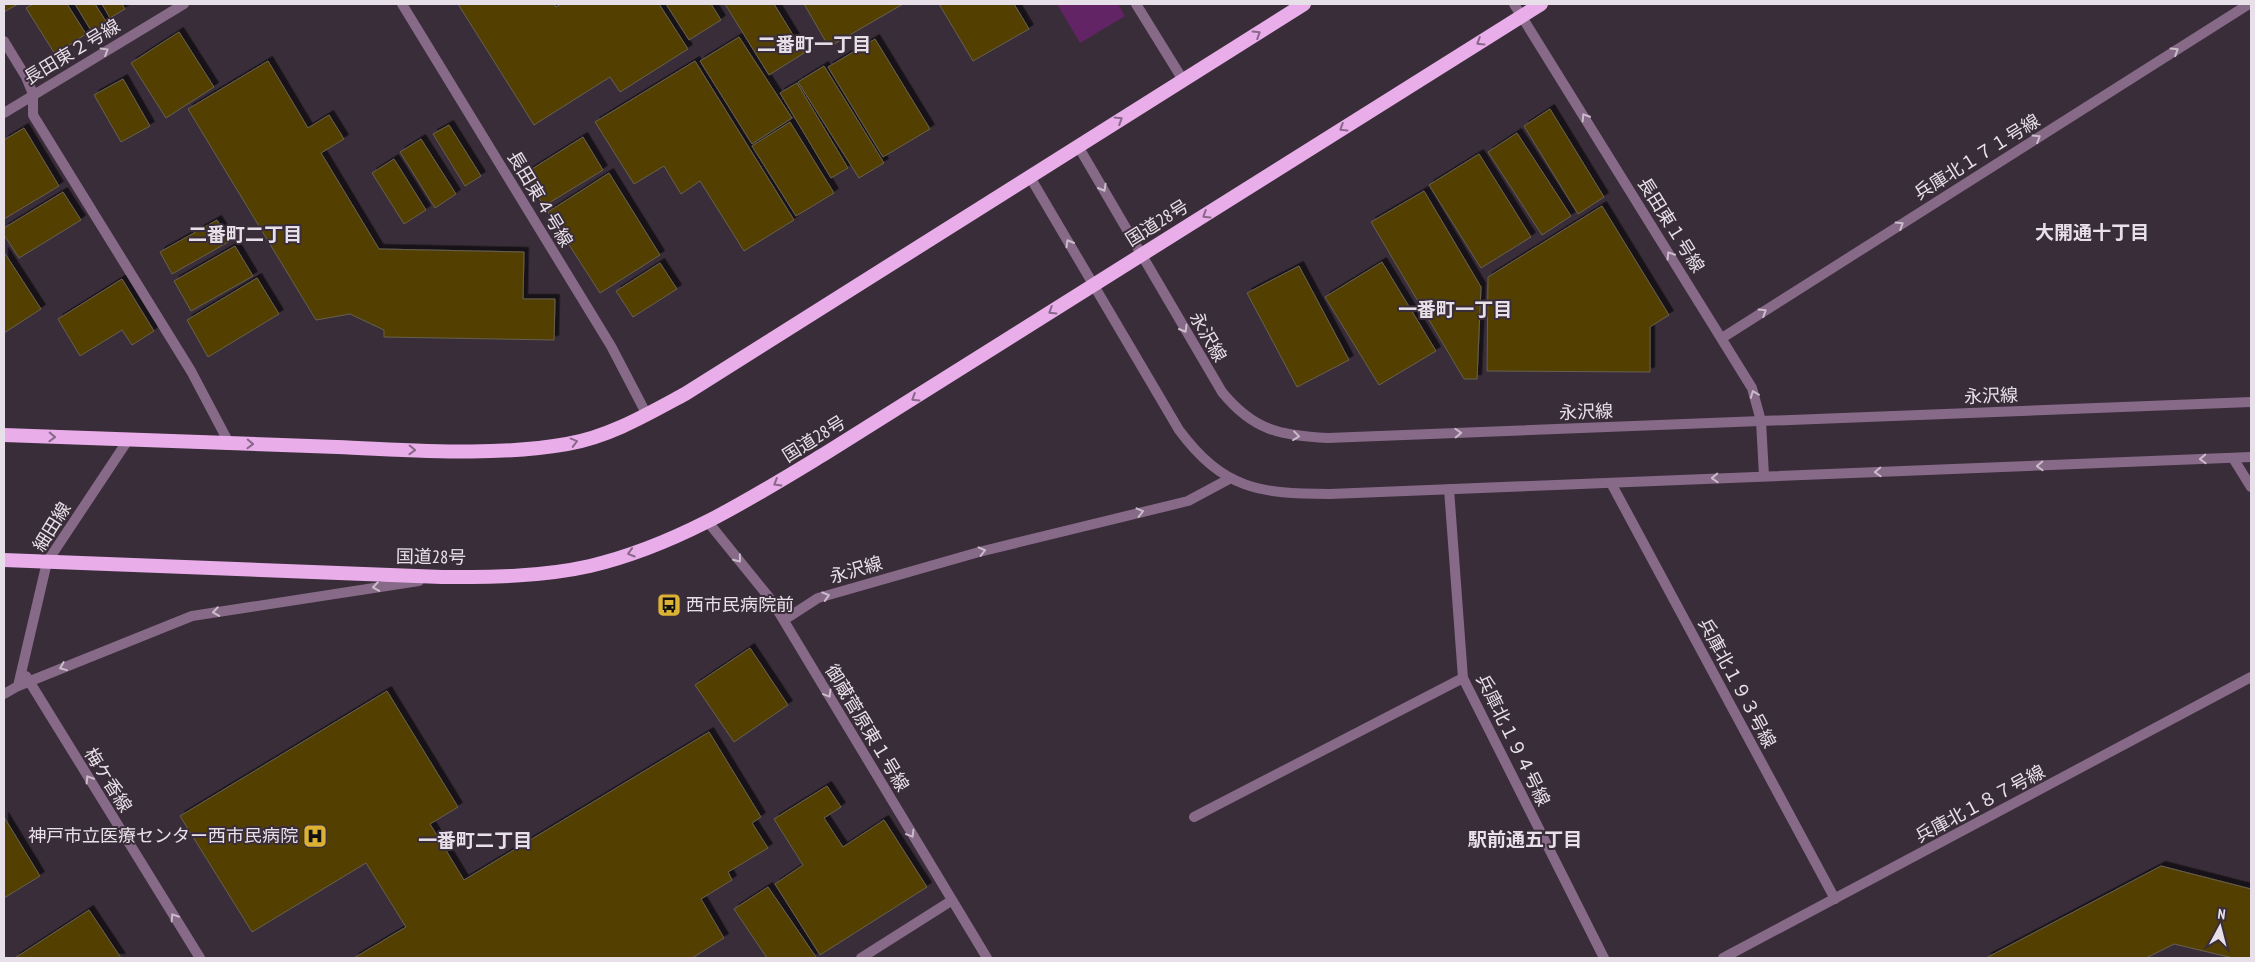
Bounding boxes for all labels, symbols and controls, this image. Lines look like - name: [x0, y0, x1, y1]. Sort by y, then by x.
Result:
- street label: 長田東２号線: [20, 14, 124, 89]
- one-way arrow: [1251, 30, 1260, 40]
- district label: 二番町一丁目: [757, 32, 871, 56]
- one-way arrow: [1477, 35, 1486, 45]
- one-way arrow: [99, 48, 108, 58]
- one-way arrow: [2169, 48, 2178, 57]
- street label: 兵庫北１７１号線: [1910, 109, 2044, 204]
- one-way arrow: [1581, 113, 1591, 122]
- one-way arrow: [1114, 117, 1123, 127]
- one-way arrow: [1339, 122, 1348, 131]
- one-way arrow: [2032, 135, 2041, 144]
- street label: 長田東４号線: [503, 147, 578, 251]
- street label: 長田東１号線: [1633, 173, 1710, 277]
- one-way arrow: [1096, 183, 1106, 192]
- street label: 国道28号: [1121, 194, 1193, 251]
- one-way arrow: [1202, 209, 1211, 218]
- district label: 大開通十丁目: [2035, 220, 2149, 244]
- district label: 二番町二丁目: [188, 222, 302, 246]
- one-way arrow: [1894, 222, 1904, 231]
- one-way arrow: [1065, 240, 1075, 249]
- one-way arrow: [1667, 251, 1676, 260]
- district label: 一番町一丁目: [1398, 297, 1512, 321]
- one-way arrow: [1049, 305, 1058, 315]
- street label: 永沢線: [1185, 308, 1232, 366]
- one-way arrow: [1757, 309, 1766, 318]
- one-way arrow: [1178, 323, 1188, 332]
- street label: 永沢線: [1964, 383, 2018, 408]
- one-way arrow: [1750, 390, 1760, 399]
- one-way arrow: [911, 391, 920, 401]
- street label: 永沢線: [1559, 399, 1613, 424]
- street label: 国道28号: [778, 410, 850, 467]
- one-way arrow: [1454, 428, 1462, 439]
- one-way arrow: [1292, 430, 1300, 441]
- one-way arrow: [49, 431, 57, 442]
- one-way arrow: [570, 437, 578, 448]
- one-way arrow: [246, 439, 254, 449]
- one-way arrow: [408, 445, 416, 455]
- one-way arrow: [2198, 454, 2206, 465]
- one-way arrow: [2036, 460, 2044, 471]
- one-way arrow: [1874, 467, 1882, 478]
- one-way arrow: [1711, 473, 1719, 484]
- one-way arrow: [773, 477, 782, 487]
- street label: 細田線: [28, 498, 76, 556]
- one-way arrow: [1135, 507, 1144, 518]
- street label: 国道28号: [396, 544, 466, 569]
- one-way arrow: [978, 546, 987, 557]
- one-way arrow: [627, 548, 635, 558]
- street label: 永沢線: [827, 551, 885, 588]
- one-way arrow: [733, 554, 742, 563]
- one-way arrow: [372, 581, 380, 592]
- one-way arrow: [821, 591, 830, 601]
- bus stop icon: 西市民病院前: [656, 592, 682, 618]
- place label: 西市民病院前: [686, 593, 794, 616]
- one-way arrow: [211, 606, 219, 617]
- street label: 兵庫北１９３号線: [1693, 614, 1781, 752]
- street label: 御蔵菅原東１号線: [820, 660, 914, 795]
- one-way arrow: [60, 661, 68, 671]
- street label: 兵庫北１９４号線: [1472, 670, 1555, 810]
- one-way arrow: [822, 689, 832, 698]
- street label: 梅ケ香線: [80, 743, 137, 816]
- street label: 兵庫北１８７号線: [1911, 760, 2049, 848]
- one-way arrow: [85, 775, 95, 784]
- hospital icon: 神戸市立医療センター西市民病院: [302, 823, 328, 849]
- place label: 神戸市立医療センター西市民病院: [28, 824, 298, 847]
- district label: 駅前通五丁目: [1468, 827, 1582, 851]
- district label: 一番町二丁目: [418, 828, 532, 852]
- one-way arrow: [905, 829, 915, 838]
- north arrow: [2195, 902, 2245, 952]
- text: N: [2217, 905, 2226, 923]
- one-way arrow: [171, 913, 180, 922]

